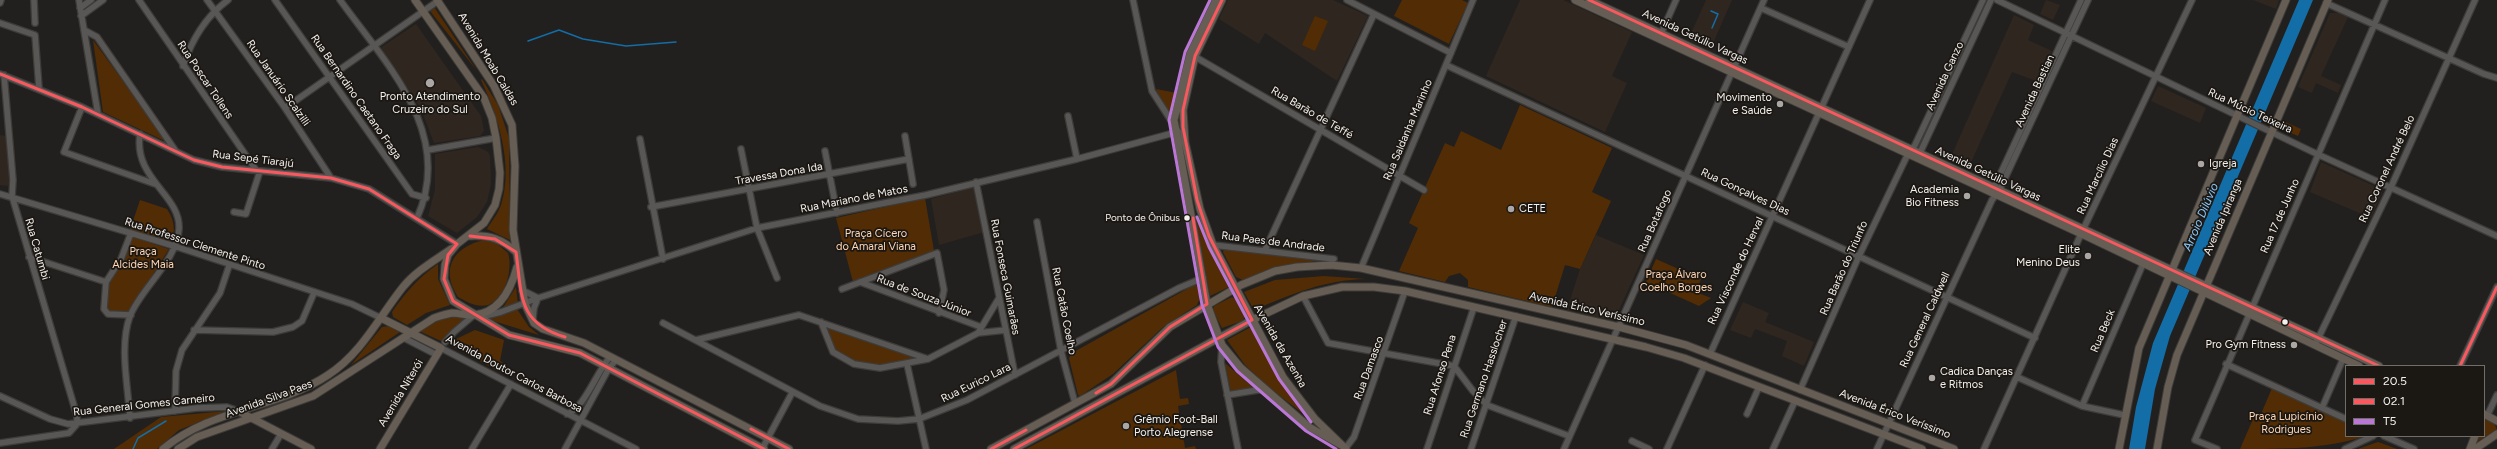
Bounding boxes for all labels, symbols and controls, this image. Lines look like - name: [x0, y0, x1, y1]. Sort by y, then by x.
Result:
- street label: Avenida Getúlio Vargas: [1640, 7, 1750, 67]
- street label: Avenida Moab Caldas: [455, 10, 521, 108]
- street label: Rua Bernardino Caetano Fraga: [308, 32, 404, 162]
- street label: Rua Januário Scalzilli: [243, 37, 313, 129]
- street label: Rua Poscar Tollens: [174, 39, 236, 121]
- street label: Avenida Ganzo: [1923, 40, 1967, 112]
- street label: Avenida Bastian: [2012, 53, 2058, 129]
- marker: Pronto Atendimento Cruzeiro do Sul: [424, 77, 436, 89]
- street label: Rua Saldanha Marinho: [1381, 77, 1435, 183]
- street label: Rua Barão de Teffé: [1269, 84, 1355, 142]
- street label: Rua Múcio Teixeira: [2206, 86, 2294, 136]
- place label: Pronto Atendimento Cruzeiro do Sul: [380, 90, 480, 116]
- place label: Movimento e Saúde: [1716, 91, 1772, 117]
- marker: Movimento e Saúde: [1775, 99, 1785, 109]
- street label: Rua Coronel André Belo: [2356, 113, 2418, 225]
- street label: Rua Marcílio Dias: [2074, 135, 2122, 217]
- street label: Avenida Getúlio Vargas: [1933, 144, 2043, 204]
- street label: Rua Sepé Tiarajú: [211, 147, 295, 171]
- place label: Igreja: [2209, 157, 2237, 171]
- marker: Igreja: [2196, 159, 2206, 169]
- street label: Travessa Dona Ida: [734, 160, 824, 188]
- street label: Rua Gonçalves Dias: [1698, 166, 1792, 218]
- street label: Avenida Ipiranga: [2201, 177, 2245, 257]
- street label: Rua 17 de Junho: [2258, 177, 2302, 255]
- water label: Arroio Dilúvio: [2180, 181, 2222, 253]
- street label: Rua Mariano de Matos: [799, 182, 909, 216]
- place label: Academia Bio Fitness: [1906, 183, 1959, 209]
- street label: Rua Botafogo: [1635, 188, 1675, 254]
- marker: Academia Bio Fitness: [1962, 191, 1972, 201]
- place label: CETE: [1519, 202, 1546, 216]
- marker: CETE: [1506, 204, 1516, 214]
- place label: Ponto de Ônibus: [1105, 212, 1180, 224]
- marker: Ponto de Ônibus: [1182, 213, 1192, 223]
- street label: Rua Professor Clemente Pinto: [123, 215, 267, 273]
- street label: Rua Visconde do Herval: [1705, 215, 1767, 327]
- street label: Rua Catumbi: [22, 217, 52, 281]
- street label: Rua Fonseca Guimarães: [987, 218, 1023, 336]
- street label: Rua Barão do Triunfo: [1817, 219, 1871, 317]
- park label: Praça Cícero do Amaral Viana: [836, 227, 916, 253]
- street label: Rua Paes de Andrade: [1221, 229, 1325, 255]
- place label: Elite Menino Deus: [2016, 243, 2080, 269]
- park label: Praça Alcides Maia: [112, 245, 174, 271]
- marker: Elite Menino Deus: [2083, 251, 2093, 261]
- street label: Rua Catão Coelho: [1049, 266, 1079, 356]
- park label: Praça Álvaro Coelho Borges: [1640, 268, 1712, 294]
- street label: Rua General Caldwell: [1897, 270, 1953, 370]
- street label: Rua de Souza Júnior: [875, 272, 973, 320]
- street label: Avenida Érico Veríssimo: [1528, 289, 1646, 329]
- street label: Avenida da Azenha: [1251, 302, 1309, 390]
- street label: Rua Beck: [2088, 308, 2118, 354]
- unlabelled marker: [2280, 317, 2290, 327]
- street label: Rua Germano Hasslocher: [1458, 318, 1510, 440]
- street label: Avenida Doutor Carlos Barbosa: [443, 332, 585, 416]
- street label: Rua Afonso Pena: [1421, 333, 1459, 417]
- street label: Rua Damasco: [1351, 334, 1387, 402]
- place label: Pro Gym Fitness: [2206, 338, 2286, 352]
- marker: Pro Gym Fitness: [2289, 340, 2299, 350]
- street label: Avenida Niterói: [376, 357, 426, 429]
- street label: Rua Eurico Lara: [939, 360, 1013, 406]
- place label: Cadica Danças e Ritmos: [1940, 365, 2013, 391]
- legend: [2345, 365, 2485, 437]
- marker: Cadica Danças e Ritmos: [1927, 373, 1937, 383]
- text: 20.5: [2383, 374, 2407, 388]
- street label: Avenida Silva Paes: [224, 377, 314, 421]
- street label: Avenida Érico Veríssimo: [1837, 387, 1953, 441]
- street label: Rua General Gomes Carneiro: [73, 391, 215, 419]
- text: 02.1: [2383, 394, 2405, 408]
- park label: Praça Lupicínio Rodrigues: [2249, 410, 2323, 436]
- place label: Grêmio Foot-Ball Porto Alegrense: [1134, 413, 1218, 439]
- text: T5: [2383, 414, 2397, 428]
- marker: Grêmio Foot-Ball Porto Alegrense: [1121, 421, 1131, 431]

